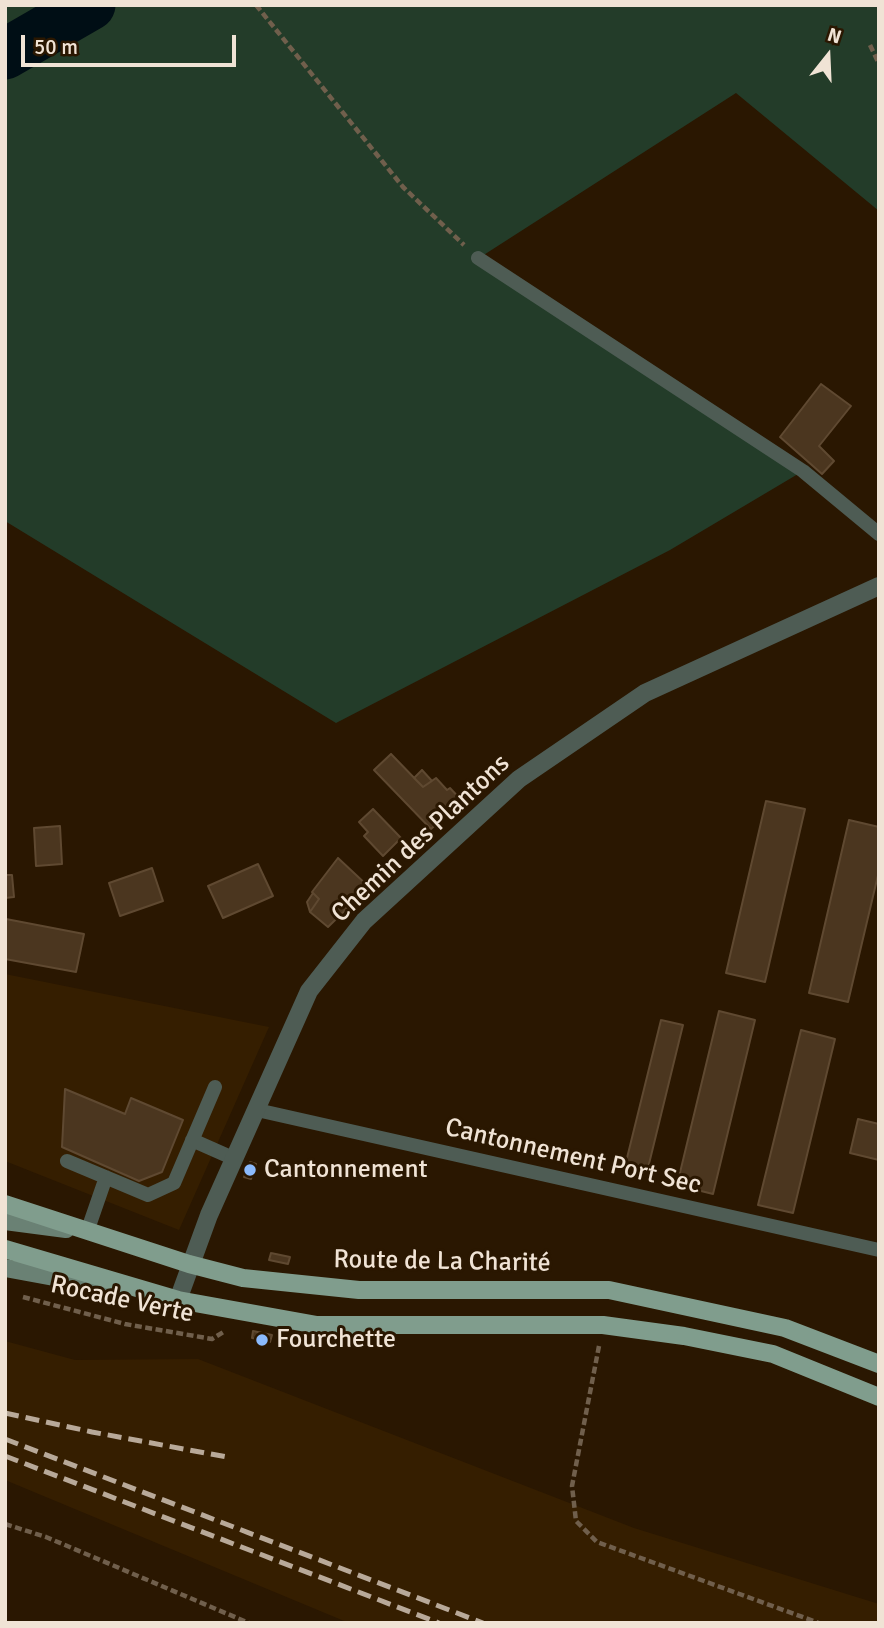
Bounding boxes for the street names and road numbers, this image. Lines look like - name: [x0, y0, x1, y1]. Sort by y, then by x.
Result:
- street label: Chemin des Plantons: [325, 748, 517, 930]
- street label: Cantonnement Port Sec: [442, 1112, 704, 1202]
- street label: Route de La Charité: [333, 1245, 551, 1279]
- street label: Rocade Verte: [48, 1270, 196, 1330]

